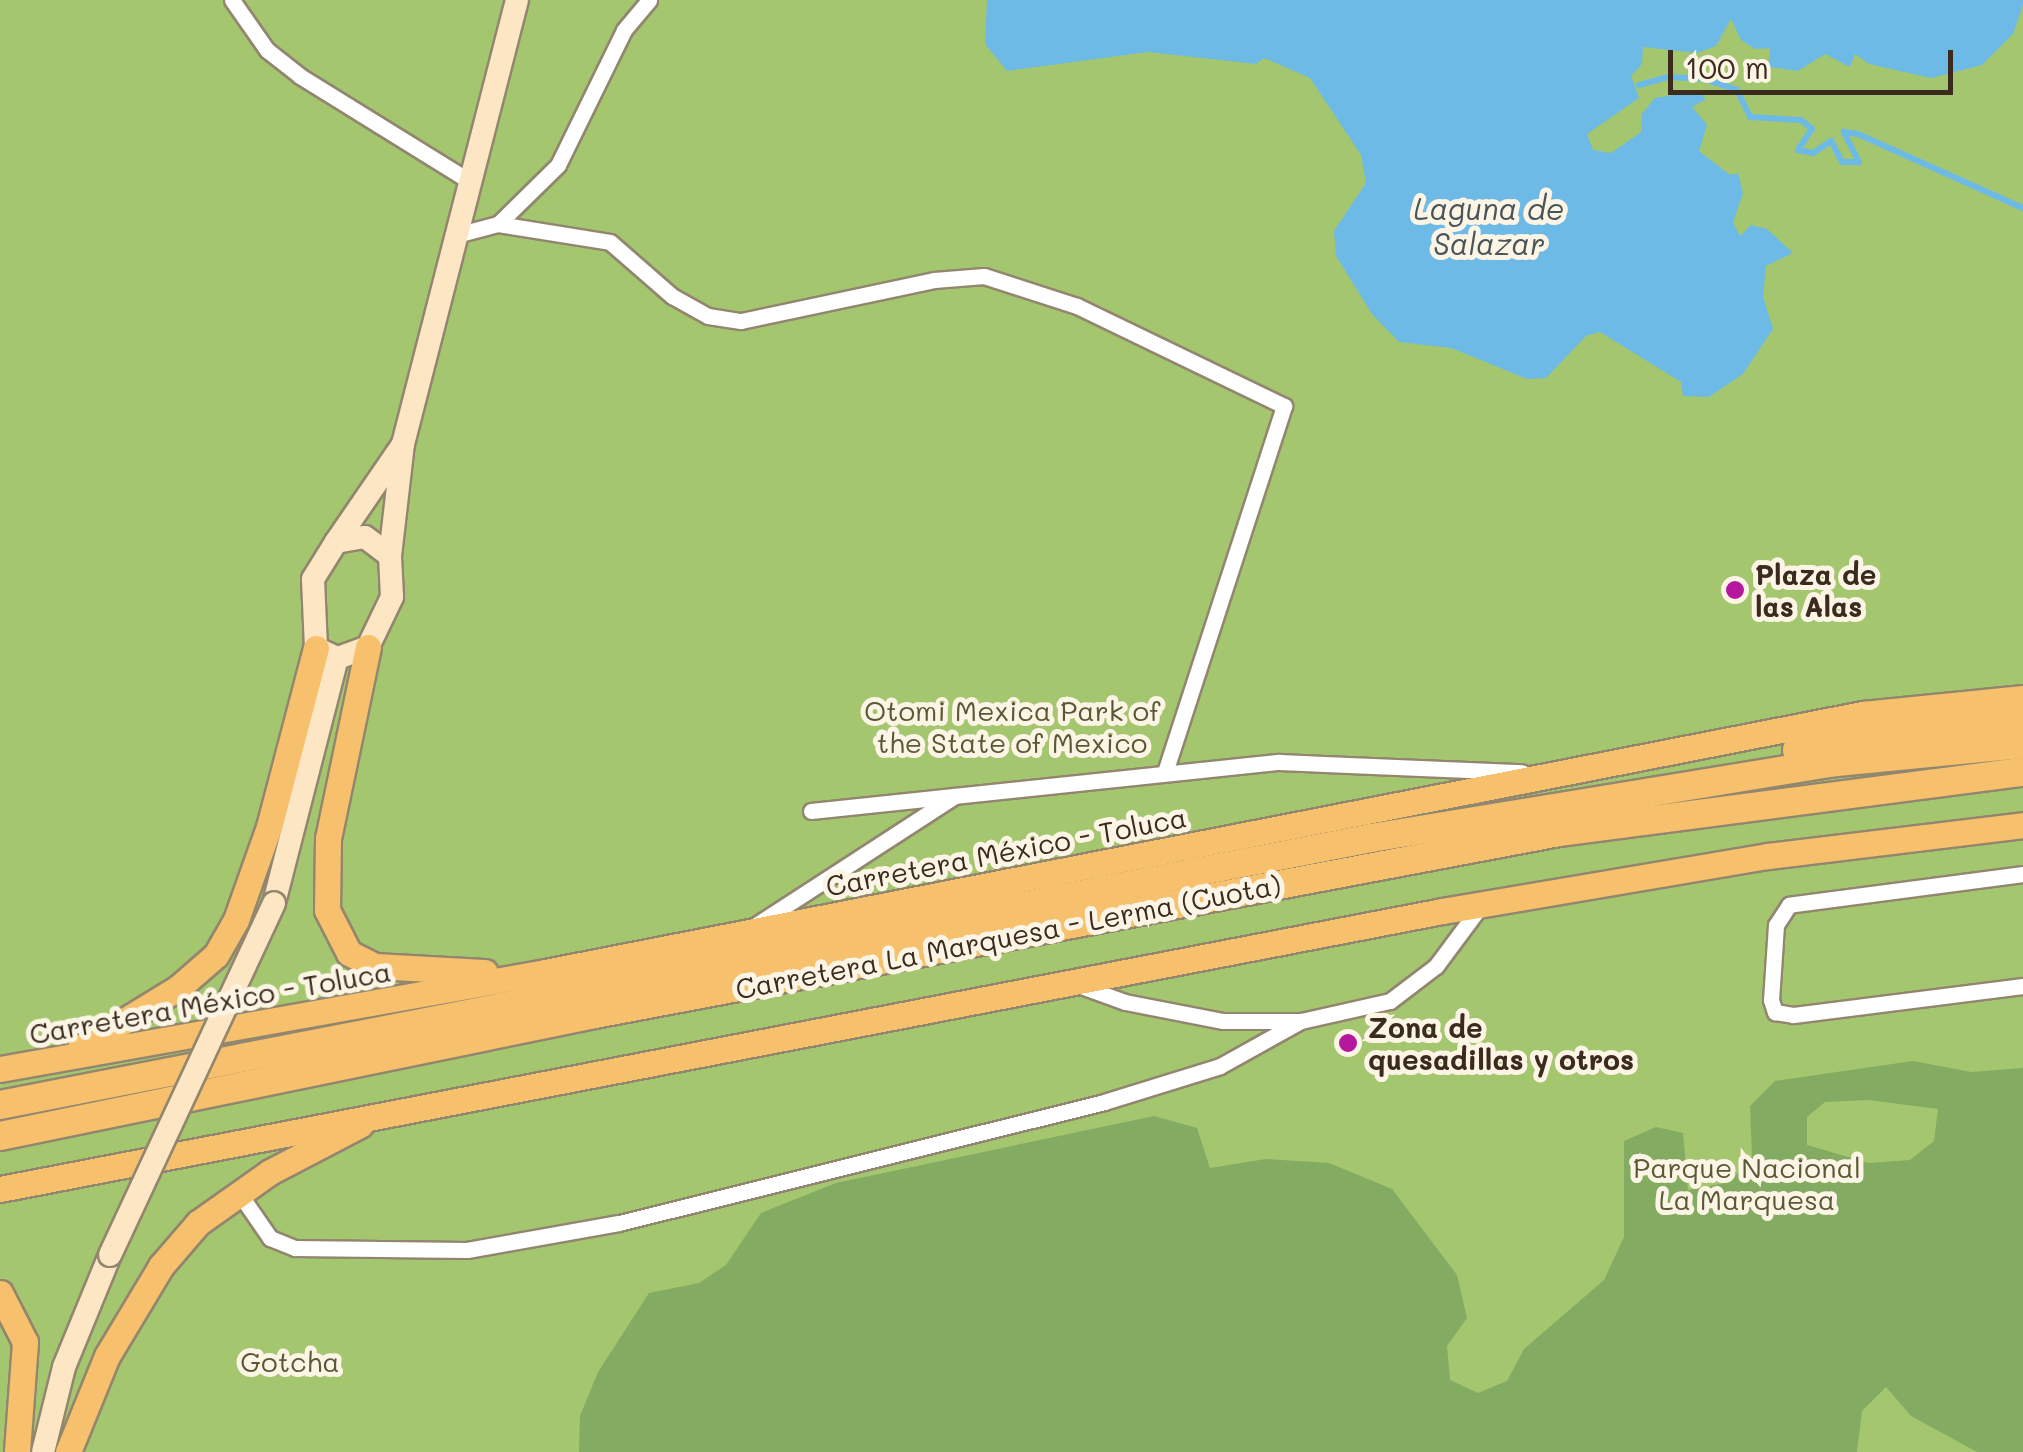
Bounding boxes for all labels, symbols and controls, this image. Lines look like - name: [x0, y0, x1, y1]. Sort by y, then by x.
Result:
- scale bar: [1673, 30, 1958, 92]
- text: 100 m: [1685, 47, 1769, 87]
- water label: Laguna de Salazar: [1414, 190, 1564, 260]
- place label: Plaza de las Alas: [1755, 557, 1876, 623]
- marker: Plaza de las Alas: [1724, 579, 1746, 601]
- park label: Otomi Mexica Park of the State of Mexico: [864, 693, 1160, 759]
- street label: Carretera México - Toluca: [823, 800, 1189, 902]
- street label: Carretera La Marquesa - Lerma (Cuota): [732, 867, 1284, 1005]
- street label: Carretera México - Toluca: [27, 954, 393, 1050]
- place label: Zona de quesadillas y otros: [1368, 1010, 1634, 1076]
- marker: Zona de quesadillas y otros: [1337, 1032, 1359, 1054]
- park label: Parque Nacional La Marquesa: [1633, 1150, 1861, 1216]
- park label: Gotcha: [240, 1344, 340, 1378]

